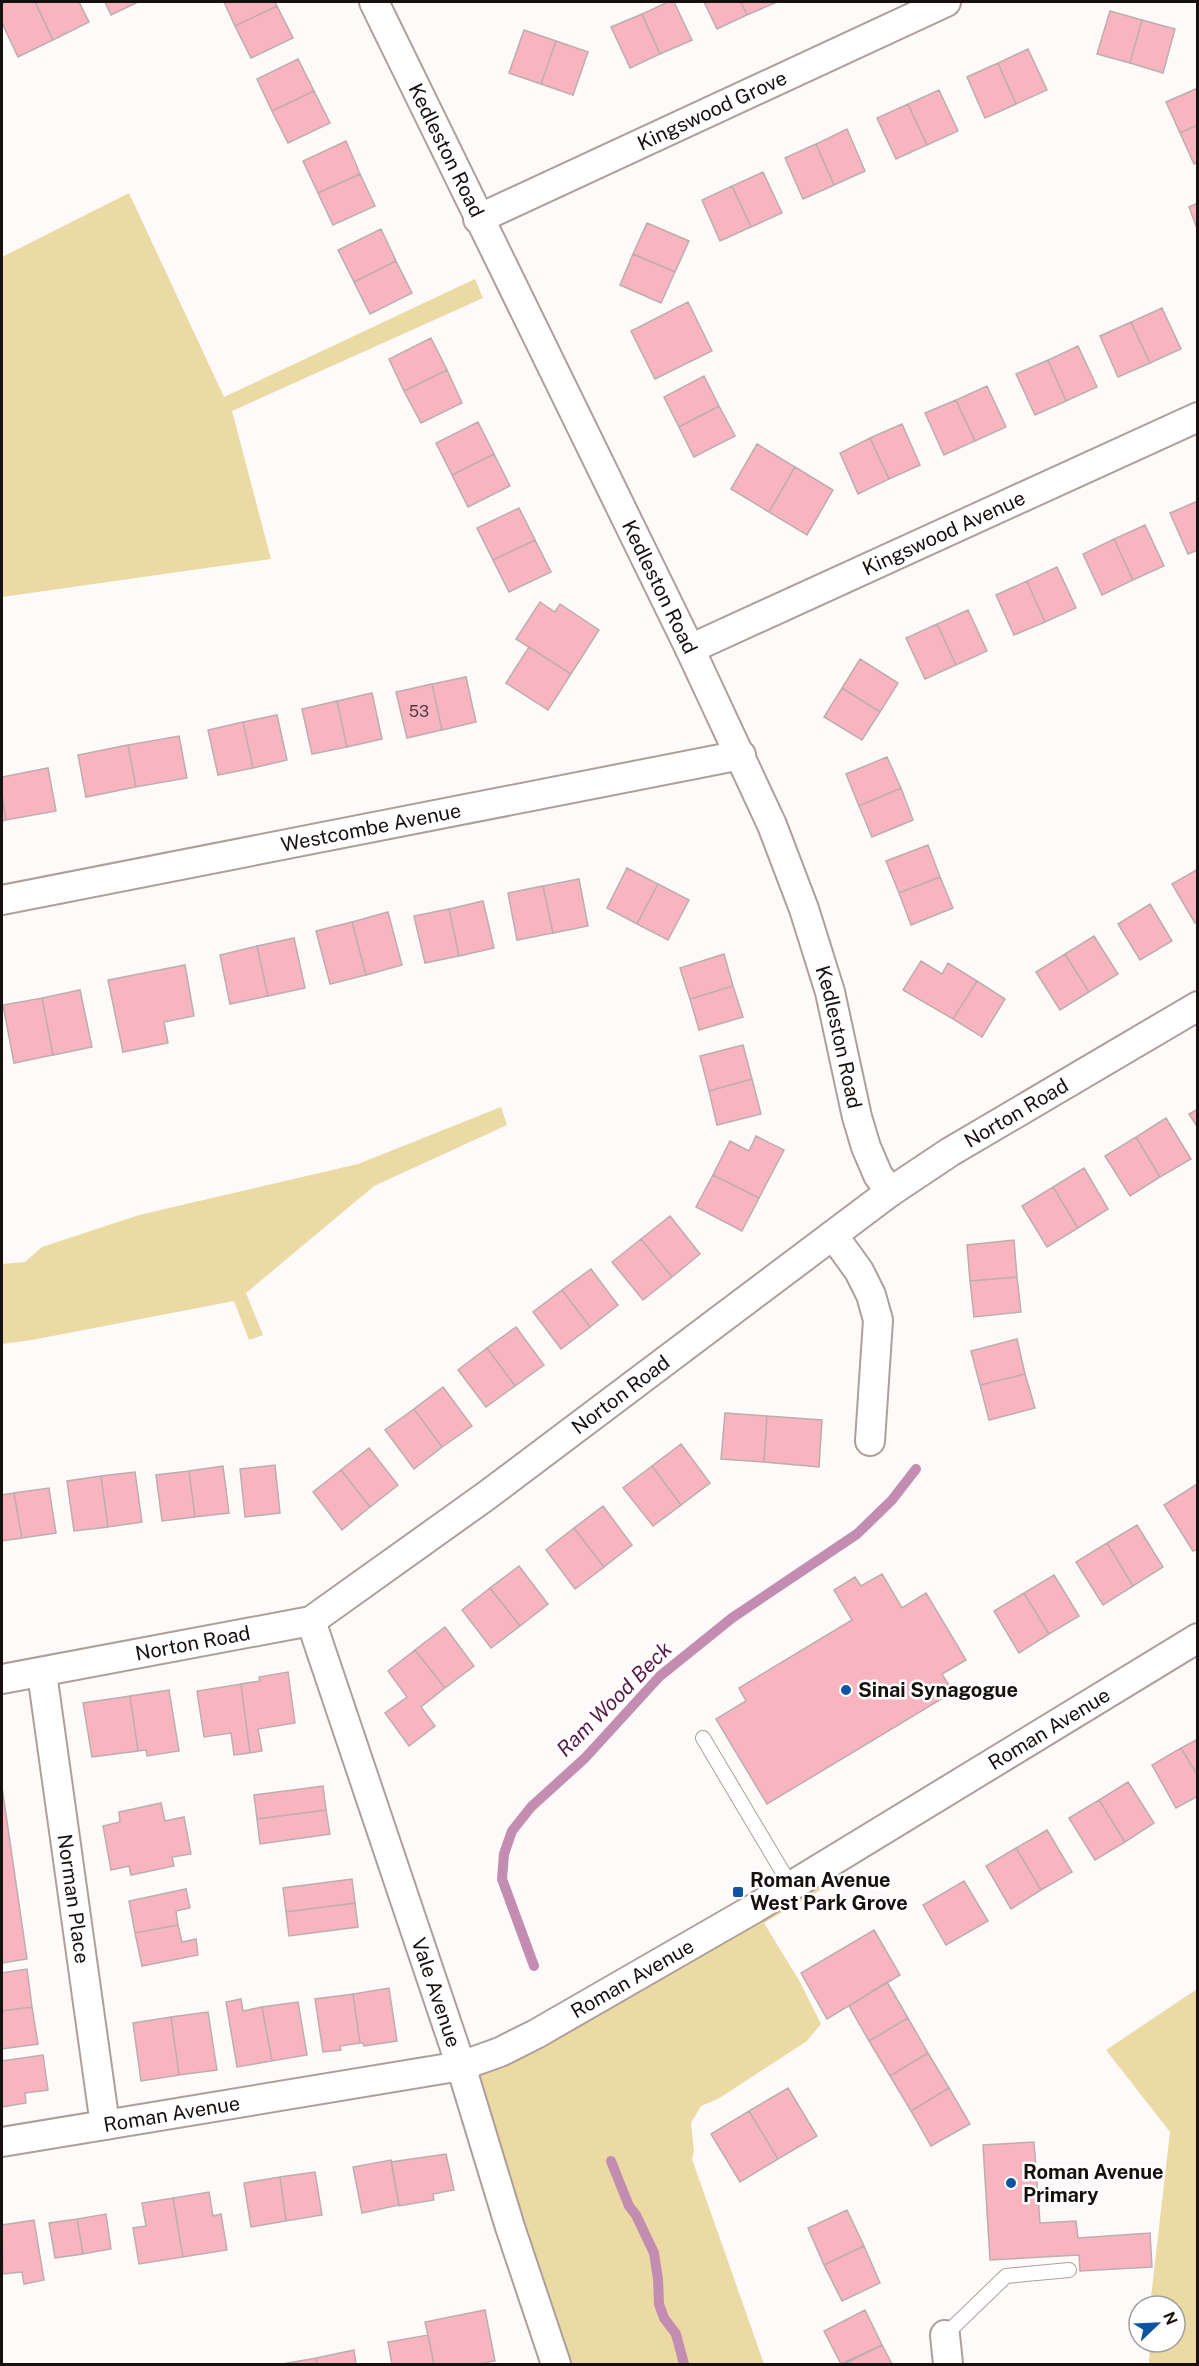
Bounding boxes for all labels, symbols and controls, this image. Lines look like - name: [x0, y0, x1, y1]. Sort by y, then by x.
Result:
- street label: Kingswood Grove: [634, 66, 791, 155]
- street label: Kedleston Road: [404, 79, 489, 221]
- street label: Kingswood Avenue: [859, 486, 1029, 581]
- street label: Kedleston Road: [617, 516, 702, 658]
- house number: 53: [409, 702, 429, 721]
- street label: Westcombe Avenue: [279, 798, 463, 857]
- street label: Kedleston Road: [810, 963, 867, 1111]
- street label: Norton Road: [960, 1073, 1072, 1153]
- street label: Norton Road: [567, 1350, 674, 1439]
- street label: Norton Road: [133, 1621, 252, 1666]
- water label: Ram Wood Beck: [551, 1636, 677, 1762]
- place label: Sinai Synagogue: [858, 1678, 1018, 1702]
- marker: Sinai Synagogue: [839, 1683, 853, 1697]
- street label: Roman Avenue: [984, 1683, 1114, 1775]
- street label: Norman Place: [53, 1832, 94, 1965]
- place label: Roman Avenue West Park Grove: [750, 1868, 908, 1915]
- marker: Roman Avenue West Park Grove: [731, 1885, 745, 1899]
- street label: Roman Avenue: [566, 1934, 698, 2023]
- street label: Vale Avenue: [407, 1935, 466, 2050]
- street label: Roman Avenue: [102, 2091, 242, 2137]
- place label: Roman Avenue Primary: [1023, 2160, 1164, 2207]
- marker: Roman Avenue Primary: [1004, 2176, 1018, 2190]
- north arrow: [1127, 2294, 1187, 2354]
- text: N: [1159, 2309, 1182, 2328]

